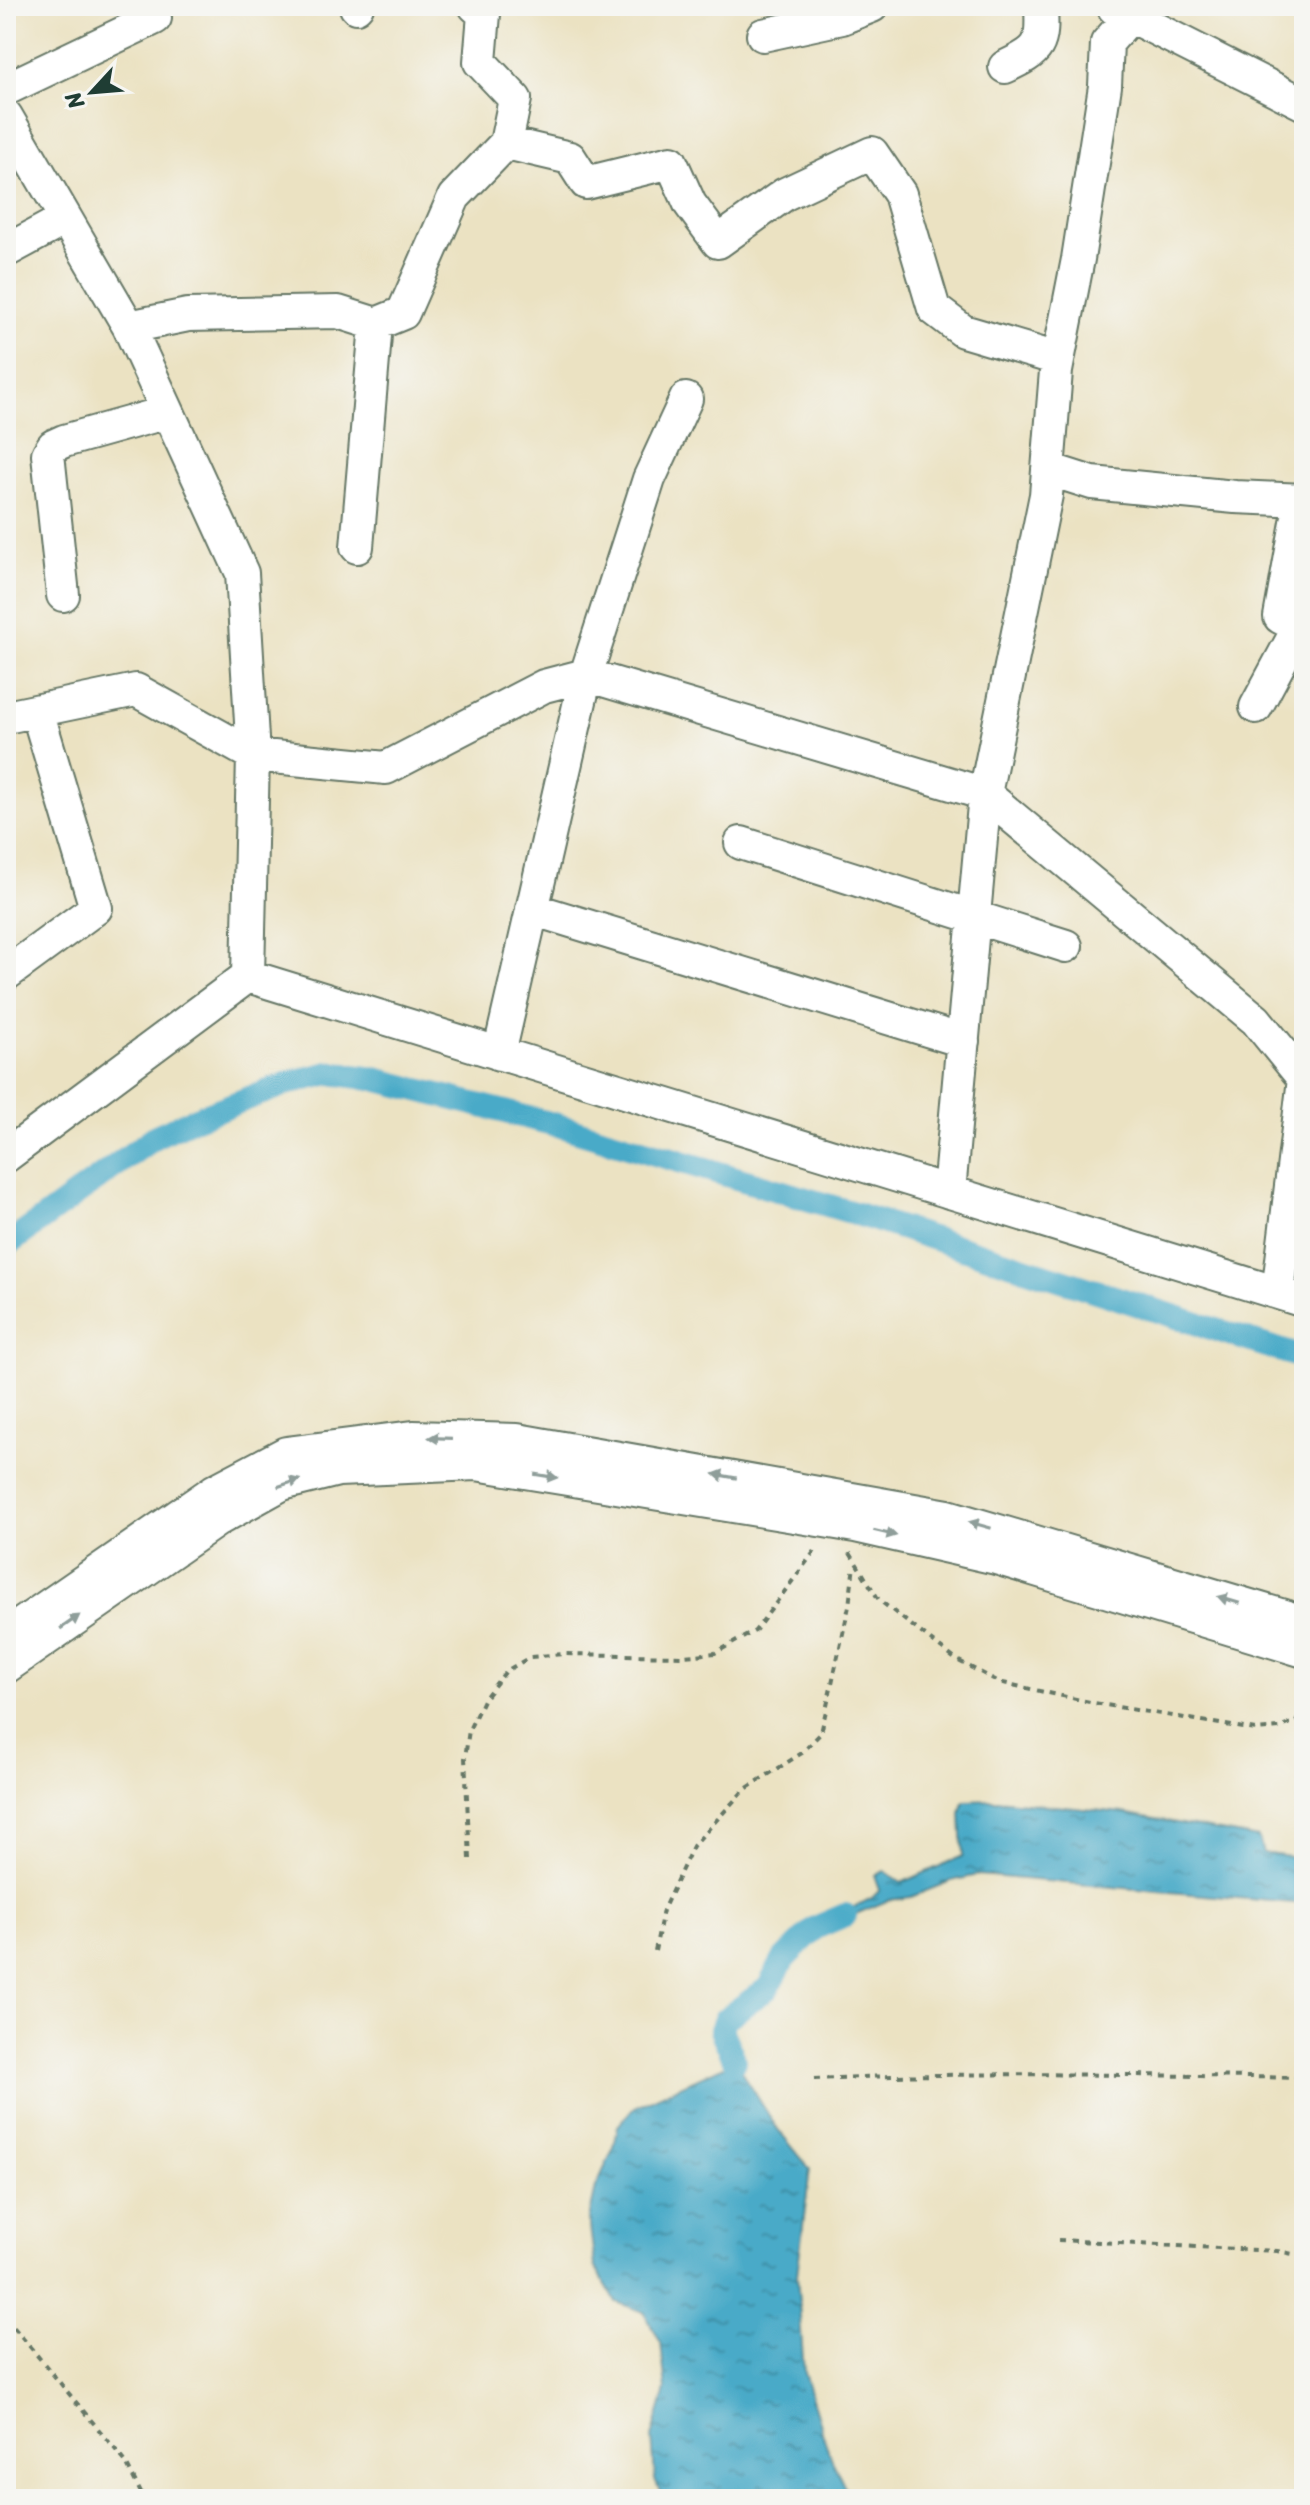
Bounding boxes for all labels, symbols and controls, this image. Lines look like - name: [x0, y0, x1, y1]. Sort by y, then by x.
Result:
- north arrow: [52, 52, 132, 132]
- text: N: [53, 84, 96, 117]
- one-way arrow: [427, 1432, 452, 1444]
- one-way arrow: [712, 1469, 737, 1481]
- one-way arrow: [534, 1470, 559, 1483]
- one-way arrow: [277, 1477, 301, 1489]
- one-way arrow: [968, 1519, 993, 1531]
- one-way arrow: [873, 1527, 898, 1540]
- one-way arrow: [1217, 1593, 1241, 1606]
- one-way arrow: [60, 1615, 81, 1630]

